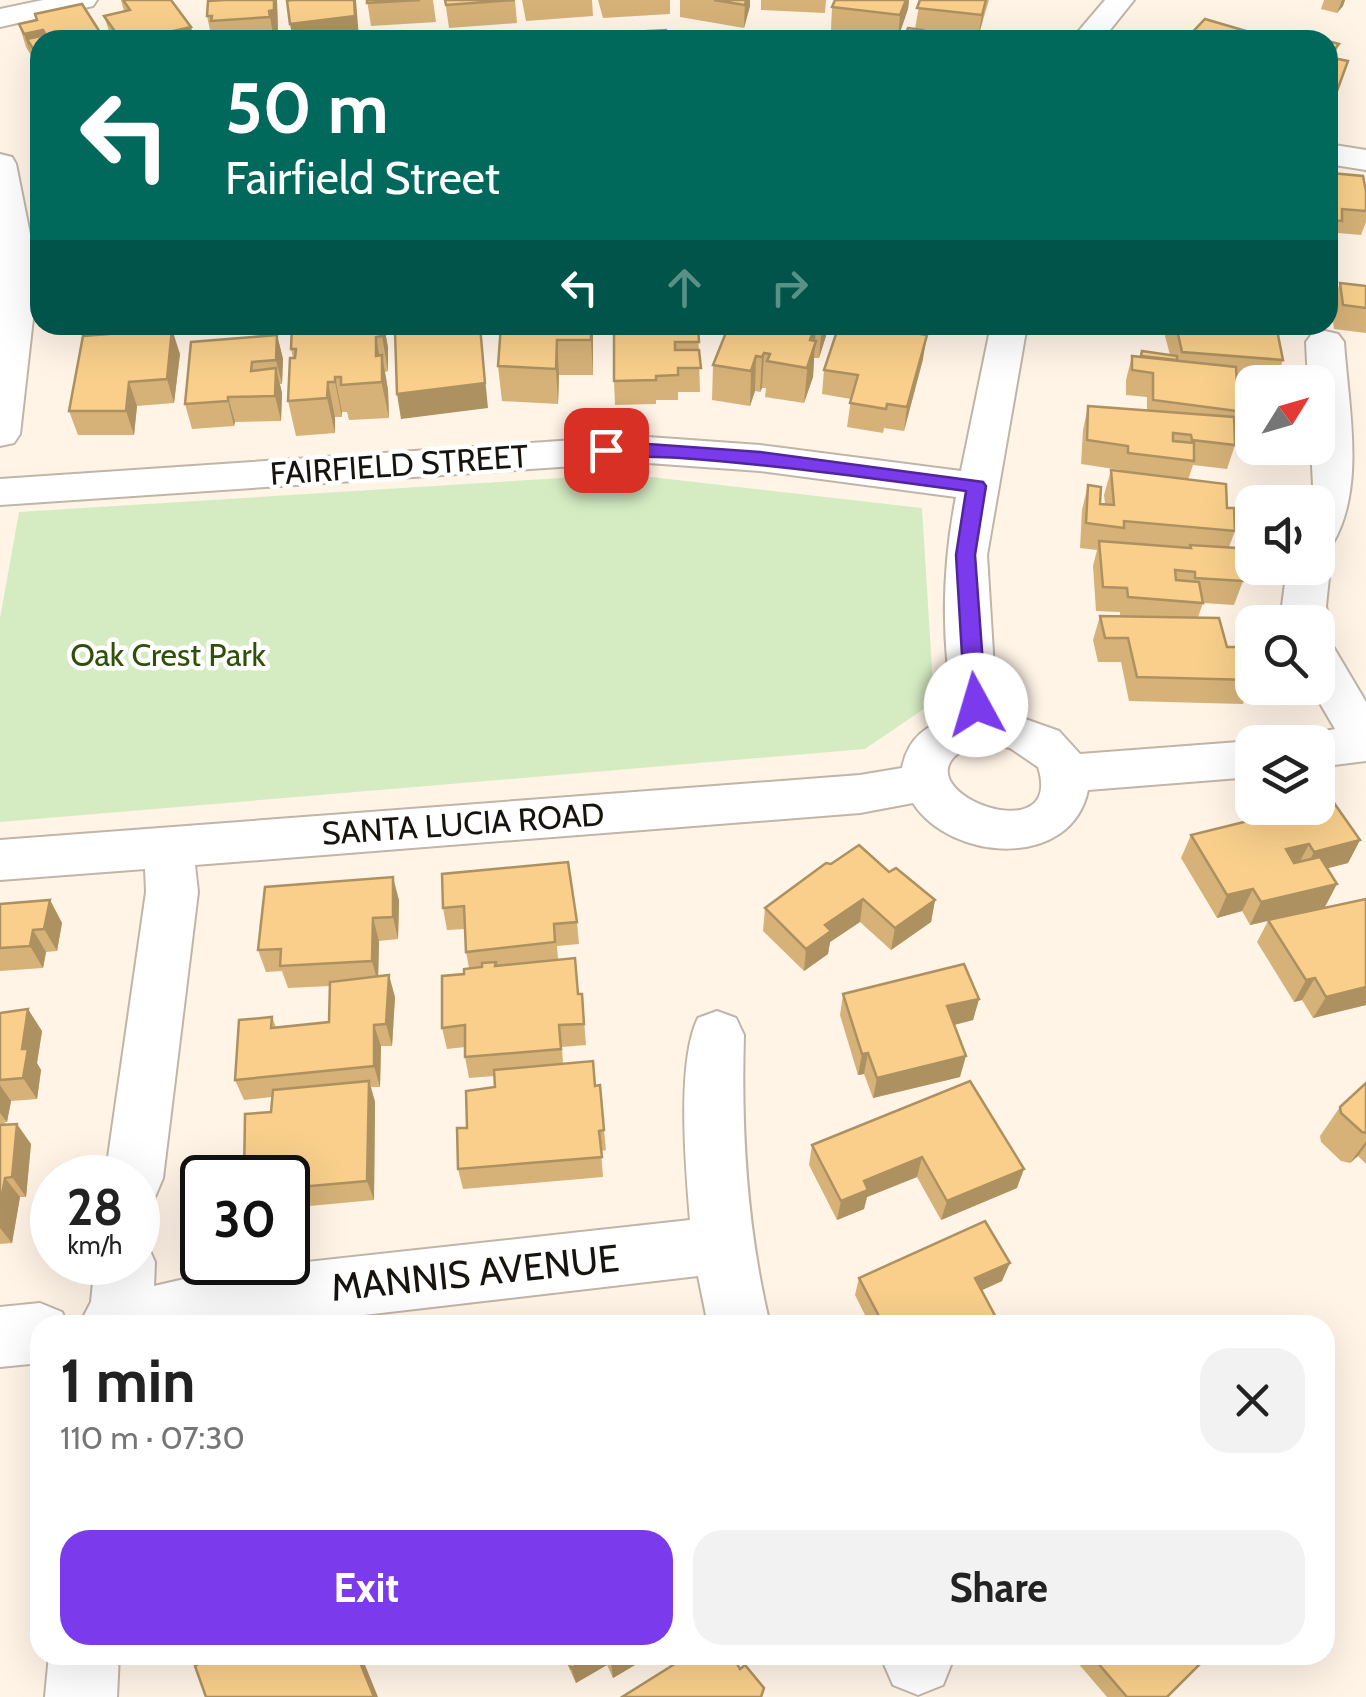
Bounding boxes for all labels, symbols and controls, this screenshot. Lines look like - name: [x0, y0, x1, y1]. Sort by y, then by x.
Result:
- text: 50 m: [225, 65, 389, 151]
- icon: left: [60, 70, 190, 200]
- text: Fairfield Street: [225, 151, 500, 205]
- icon: left: [552, 260, 607, 315]
- icon: ahead: [657, 260, 712, 315]
- icon: right: [762, 260, 817, 315]
- north arrow: [1235, 365, 1335, 465]
- map controls: [1235, 365, 1335, 825]
- pin: [564, 408, 649, 493]
- icon: arrive: [579, 423, 634, 478]
- street label: FAIRFIELD STREET: [268, 436, 529, 493]
- button: sound: [1235, 485, 1335, 585]
- button: search: [1235, 605, 1335, 705]
- park label: Oak Crest Park: [70, 635, 267, 674]
- position arrow: [924, 653, 1028, 757]
- button: layers: [1235, 725, 1335, 825]
- street label: SANTA LUCIA ROAD: [320, 794, 606, 853]
- speed limit sign: 30: [180, 1155, 310, 1285]
- text: 28: [67, 1177, 123, 1238]
- text: km/h: [68, 1230, 122, 1260]
- street label: MANNIS AVENUE: [329, 1234, 621, 1311]
- text: 1 min: [60, 1344, 195, 1417]
- button: close: [1200, 1348, 1305, 1453]
- text: 110 m · 07:30: [60, 1418, 245, 1457]
- button: Exit: [60, 1530, 673, 1645]
- button: Share: [693, 1530, 1305, 1645]

